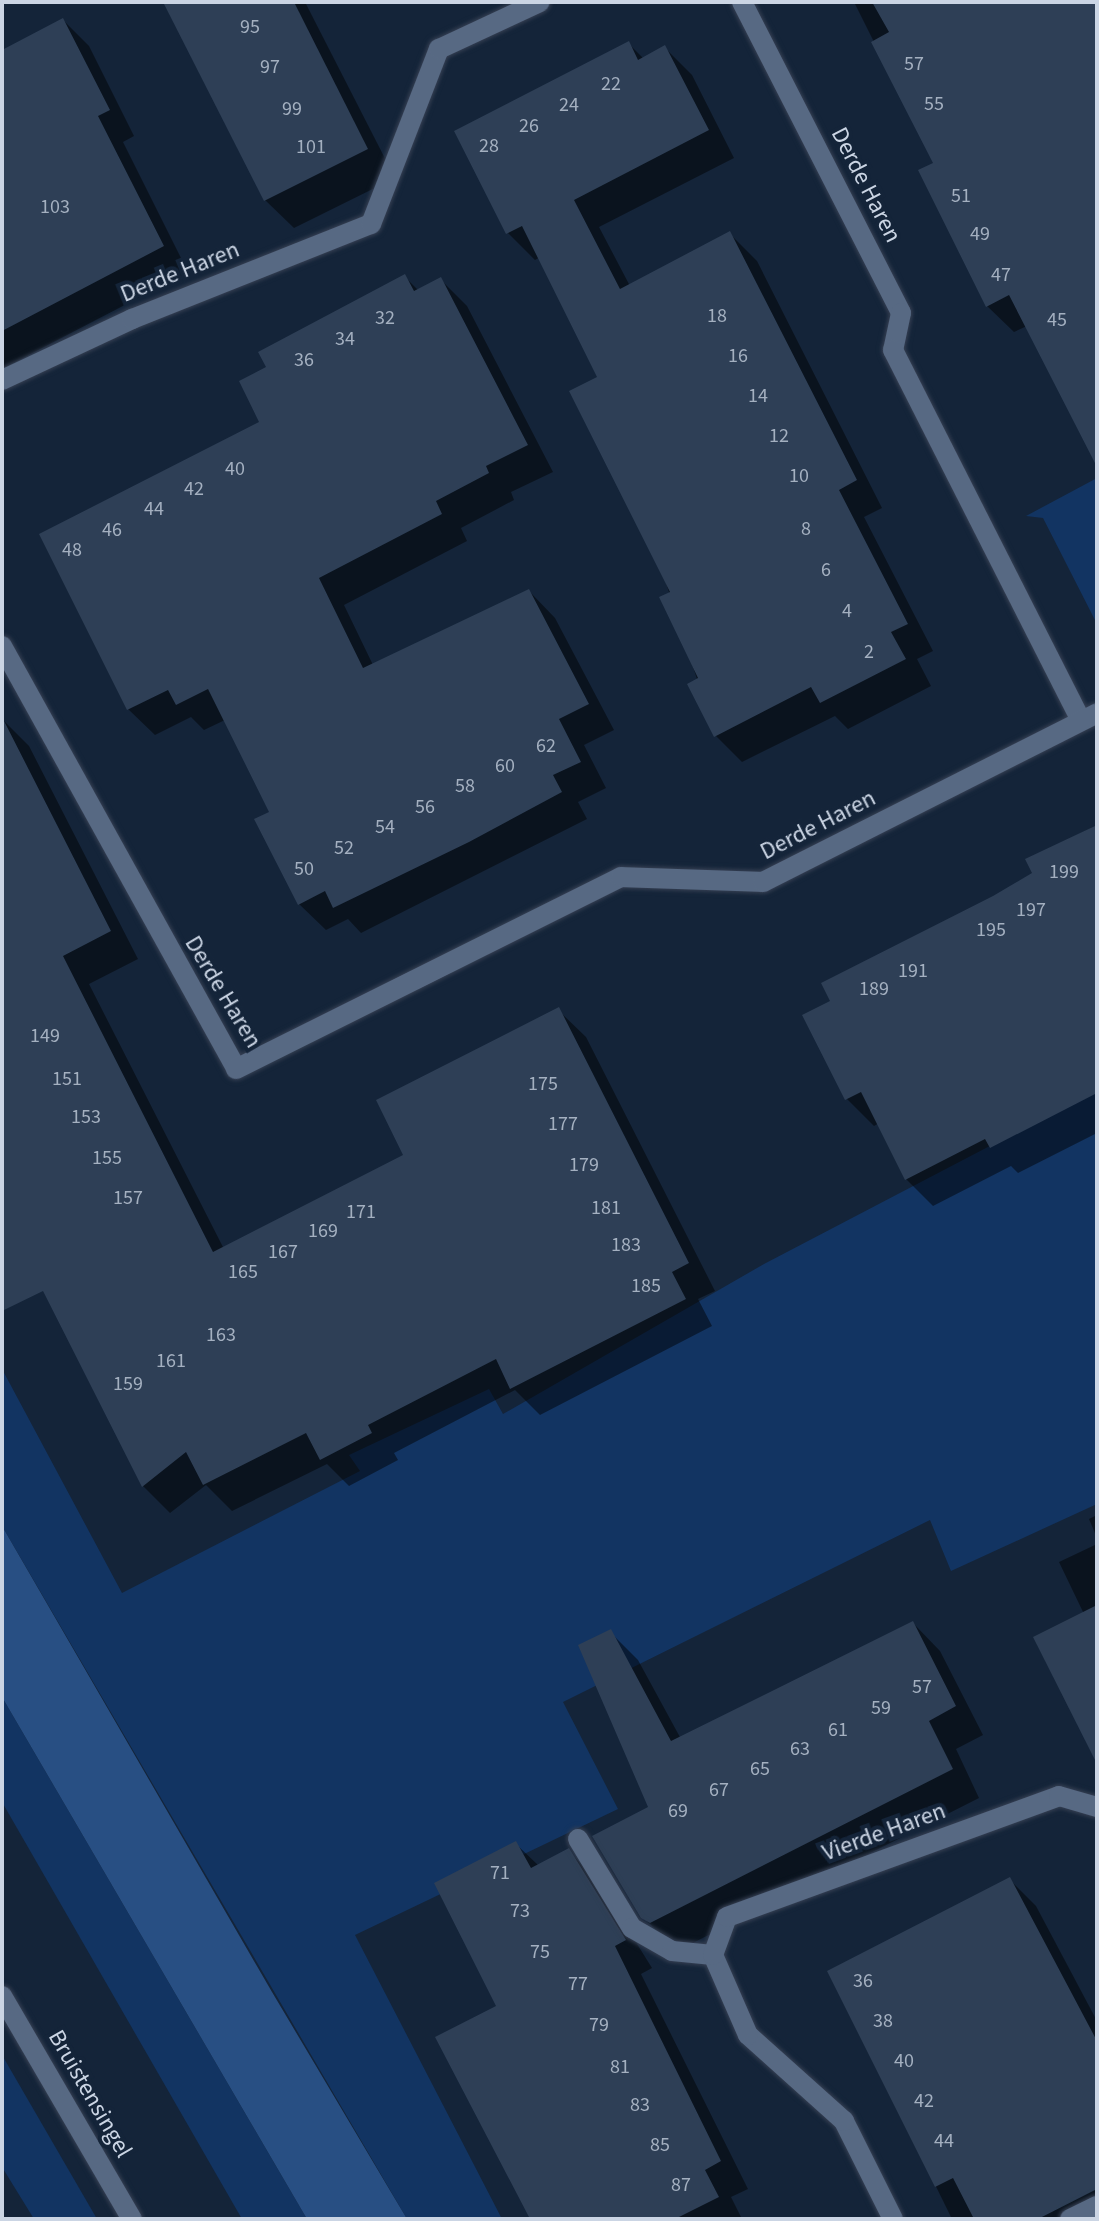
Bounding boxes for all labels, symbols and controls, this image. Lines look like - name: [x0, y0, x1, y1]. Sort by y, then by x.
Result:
- house number: 95: [240, 15, 260, 39]
- house number: 57: [904, 52, 924, 76]
- house number: 97: [260, 55, 280, 79]
- house number: 22: [601, 72, 621, 96]
- house number: 55: [924, 92, 944, 116]
- house number: 24: [559, 93, 579, 117]
- house number: 99: [282, 97, 302, 121]
- house number: 26: [519, 114, 539, 138]
- street label: Derde Haren: [825, 122, 907, 248]
- house number: 28: [479, 134, 499, 158]
- house number: 101: [296, 135, 326, 159]
- house number: 51: [951, 184, 971, 208]
- house number: 103: [40, 195, 70, 219]
- house number: 49: [970, 222, 990, 246]
- street label: Derde Haren: [116, 235, 244, 309]
- house number: 47: [991, 263, 1011, 287]
- house number: 18: [707, 304, 727, 328]
- house number: 32: [375, 306, 395, 330]
- house number: 45: [1047, 308, 1067, 332]
- house number: 34: [335, 327, 355, 351]
- house number: 16: [728, 344, 748, 368]
- house number: 36: [294, 348, 314, 372]
- house number: 14: [748, 384, 768, 408]
- house number: 12: [769, 424, 789, 448]
- house number: 40: [225, 457, 245, 481]
- house number: 10: [789, 464, 809, 488]
- house number: 42: [184, 477, 204, 501]
- house number: 44: [144, 497, 164, 521]
- house number: 8: [801, 517, 811, 541]
- house number: 46: [102, 518, 122, 542]
- house number: 48: [62, 538, 82, 562]
- house number: 6: [821, 558, 831, 582]
- house number: 4: [842, 599, 852, 623]
- house number: 2: [864, 640, 874, 664]
- house number: 62: [536, 734, 556, 758]
- house number: 60: [495, 754, 515, 778]
- house number: 58: [455, 774, 475, 798]
- street label: Derde Haren: [755, 784, 881, 866]
- house number: 56: [415, 795, 435, 819]
- house number: 54: [375, 815, 395, 839]
- house number: 52: [334, 836, 354, 860]
- house number: 50: [294, 857, 314, 881]
- house number: 199: [1049, 860, 1079, 884]
- house number: 197: [1016, 898, 1046, 922]
- house number: 195: [976, 918, 1006, 942]
- street label: Derde Haren: [178, 931, 268, 1053]
- house number: 191: [898, 959, 928, 983]
- house number: 189: [859, 977, 889, 1001]
- house number: 149: [30, 1024, 60, 1048]
- house number: 151: [52, 1067, 82, 1091]
- house number: 175: [528, 1072, 558, 1096]
- house number: 153: [71, 1105, 101, 1129]
- house number: 177: [548, 1112, 578, 1136]
- house number: 155: [92, 1146, 122, 1170]
- house number: 179: [569, 1153, 599, 1177]
- house number: 157: [113, 1186, 143, 1210]
- house number: 181: [591, 1196, 621, 1220]
- house number: 171: [346, 1200, 376, 1224]
- house number: 169: [308, 1219, 338, 1243]
- house number: 183: [611, 1233, 641, 1257]
- house number: 167: [268, 1240, 298, 1264]
- house number: 165: [228, 1260, 258, 1284]
- house number: 185: [631, 1274, 661, 1298]
- house number: 163: [206, 1323, 236, 1347]
- house number: 161: [156, 1349, 186, 1373]
- house number: 159: [113, 1372, 143, 1396]
- house number: 57: [912, 1675, 932, 1699]
- house number: 59: [871, 1696, 891, 1720]
- house number: 61: [828, 1718, 848, 1742]
- house number: 63: [790, 1737, 810, 1761]
- house number: 65: [750, 1757, 770, 1781]
- house number: 67: [709, 1778, 729, 1802]
- street label: Vierde Haren: [818, 1796, 950, 1868]
- house number: 69: [668, 1799, 688, 1823]
- house number: 71: [490, 1861, 510, 1885]
- house number: 73: [510, 1899, 530, 1923]
- house number: 75: [530, 1940, 550, 1964]
- house number: 36: [853, 1969, 873, 1993]
- house number: 77: [568, 1972, 588, 1996]
- house number: 38: [873, 2009, 893, 2033]
- house number: 79: [589, 2013, 609, 2037]
- street label: Bruistensingel: [42, 2025, 138, 2163]
- house number: 40: [894, 2049, 914, 2073]
- house number: 81: [610, 2055, 630, 2079]
- house number: 42: [914, 2089, 934, 2113]
- house number: 83: [630, 2093, 650, 2117]
- house number: 44: [934, 2129, 954, 2153]
- house number: 85: [650, 2133, 670, 2157]
- house number: 87: [671, 2173, 691, 2197]

